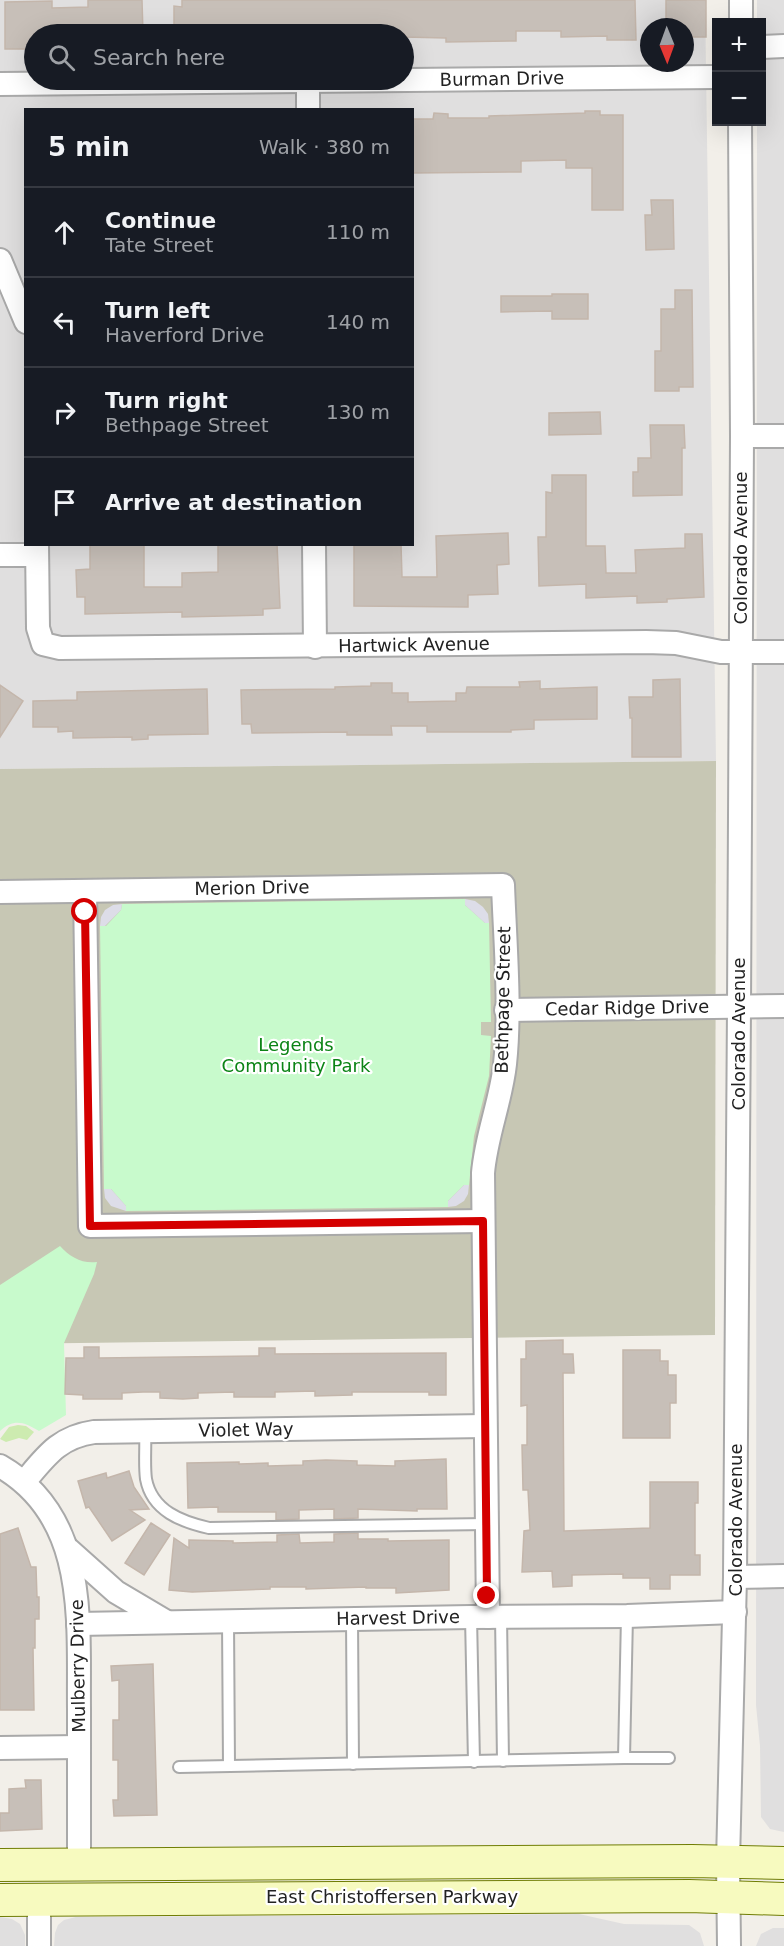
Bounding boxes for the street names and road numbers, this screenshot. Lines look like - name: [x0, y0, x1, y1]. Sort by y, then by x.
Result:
- street label: Burman Drive: [440, 67, 564, 90]
- street label: Colorado Avenue: [730, 471, 751, 625]
- street label: Hartwick Avenue: [338, 633, 490, 656]
- street label: Merion Drive: [194, 876, 310, 899]
- street label: Bethpage Street: [491, 926, 514, 1074]
- street label: Colorado Avenue: [728, 957, 749, 1111]
- street label: Cedar Ridge Drive: [545, 996, 709, 1019]
- street label: Violet Way: [198, 1418, 294, 1441]
- street label: Colorado Avenue: [725, 1443, 746, 1597]
- street label: Mulberry Drive: [66, 1599, 89, 1733]
- street label: Harvest Drive: [336, 1606, 460, 1629]
- street label: East Christoffersen Parkway: [266, 1886, 518, 1907]

